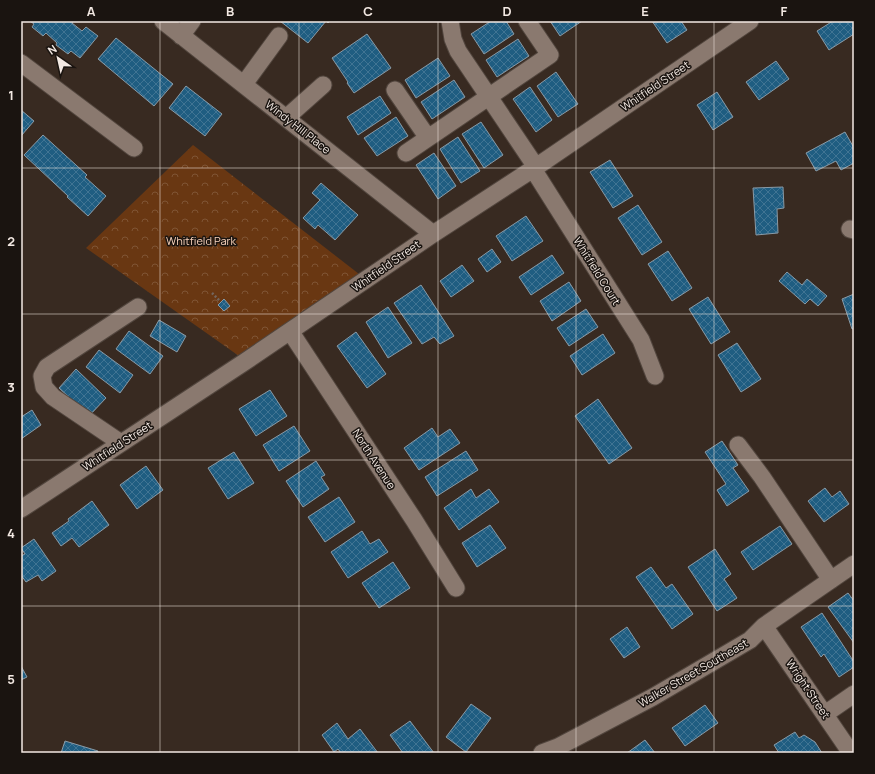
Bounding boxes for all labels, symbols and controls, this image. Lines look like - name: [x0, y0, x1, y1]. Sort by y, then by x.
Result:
- text: A: [87, 2, 96, 20]
- text: B: [226, 2, 234, 20]
- text: C: [363, 2, 373, 20]
- text: D: [502, 2, 512, 20]
- text: E: [641, 2, 649, 20]
- text: F: [781, 2, 788, 20]
- north arrow: [38, 38, 78, 78]
- text: N: [45, 41, 60, 58]
- street label: Whitfield Street: [617, 57, 692, 114]
- text: 1: [8, 86, 14, 104]
- street label: Windy Hill Place: [263, 96, 334, 157]
- text: 2: [7, 232, 15, 250]
- park label: Whitfield Park: [166, 233, 237, 248]
- street label: Whitfield Court: [571, 234, 624, 308]
- street label: Whitfield Street: [348, 236, 423, 295]
- text: 3: [7, 378, 15, 396]
- street label: Whitfield Street: [79, 417, 155, 474]
- street label: North Avenue: [349, 426, 400, 492]
- text: 4: [7, 524, 15, 542]
- street label: Walker Street Southeast: [635, 635, 750, 710]
- street label: Wright Street: [783, 656, 834, 721]
- text: 5: [7, 670, 15, 688]

